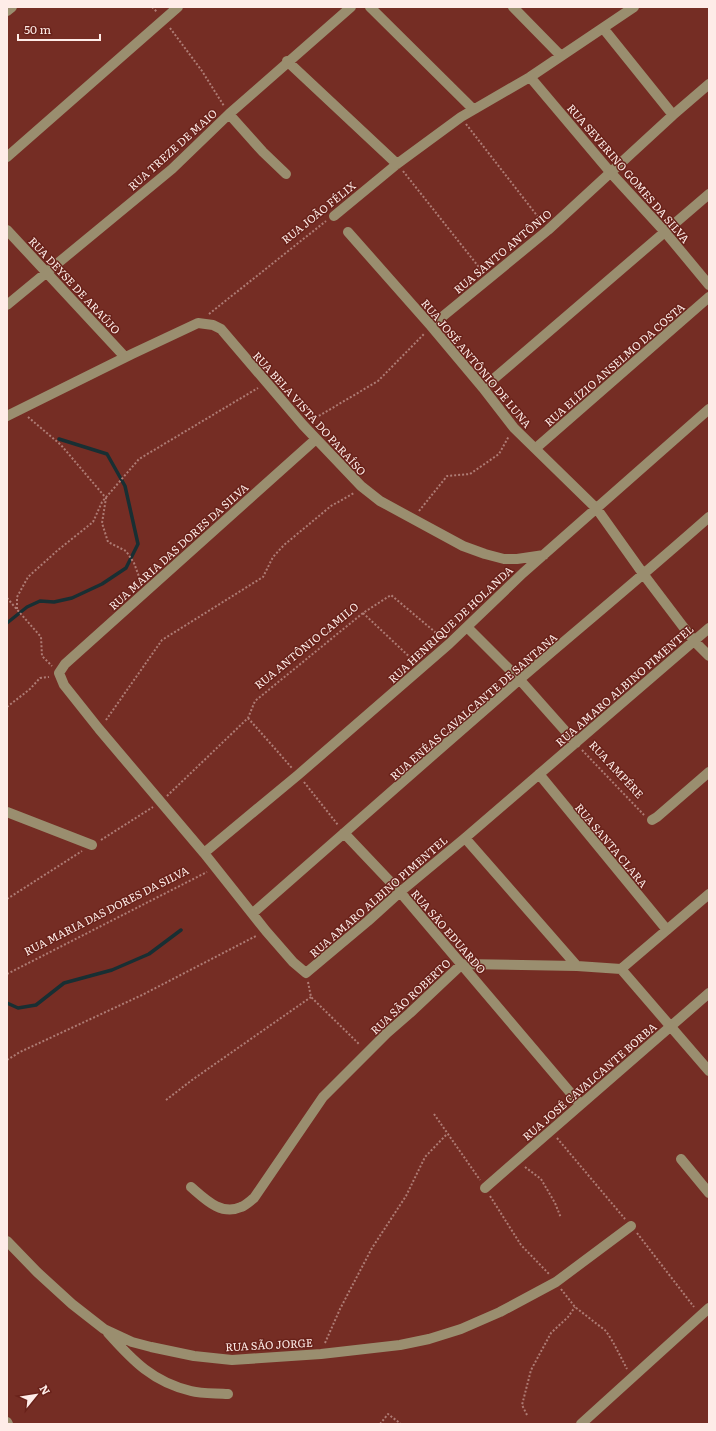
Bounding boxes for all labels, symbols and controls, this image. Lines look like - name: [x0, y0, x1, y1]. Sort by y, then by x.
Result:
- scale bar: [18, 16, 100, 42]
- text: 50 m: [24, 20, 51, 38]
- street label: RUA SEVERINO GOMES DA SILVA: [564, 100, 694, 246]
- street label: RUA TREZE DE MAIO: [124, 105, 220, 193]
- street label: RUA JOÃO FÉLIX: [278, 177, 359, 247]
- street label: RUA SANTO ANTÔNIO: [450, 205, 554, 297]
- street label: RUA DEYSE DE ARAÚJO: [26, 233, 124, 337]
- street label: RUA JOSÉ ANTÔNIO DE LUNA: [418, 295, 536, 431]
- street label: RUA ELÍZIO ANSELMO DA COSTA: [540, 299, 688, 429]
- street label: RUA BELA VISTA DO PARAÍSO: [250, 347, 370, 479]
- street label: RUA MARIA DAS DORES DA SILVA: [105, 479, 251, 613]
- street label: RUA HENRIQUE DE HOLANDA: [384, 562, 516, 686]
- street label: RUA ANTÔNIO CAMILO: [251, 598, 361, 692]
- street label: RUA AMARO ALBINO PIMENTEL: [552, 621, 696, 749]
- street label: RUA ENÉAS CAVALCANTE DE SANTANA: [386, 629, 560, 783]
- street label: RUA AMPÉRE: [586, 737, 648, 801]
- street label: RUA SANTA CLARA: [572, 799, 652, 891]
- street label: RUA AMARO ALBINO PIMENTEL: [306, 832, 450, 960]
- street label: RUA MARIA DAS DORES DA SILVA: [21, 861, 191, 959]
- street label: RUA SÃO EDUARDO: [408, 885, 490, 977]
- street label: RUA SÃO ROBERTO: [366, 955, 454, 1037]
- street label: RUA JOSÉ CAVALCANTE BORBA: [519, 1018, 659, 1144]
- street label: RUA SÃO JORGE: [225, 1334, 313, 1354]
- north arrow: [16, 1375, 56, 1415]
- text: N: [36, 1382, 55, 1397]

